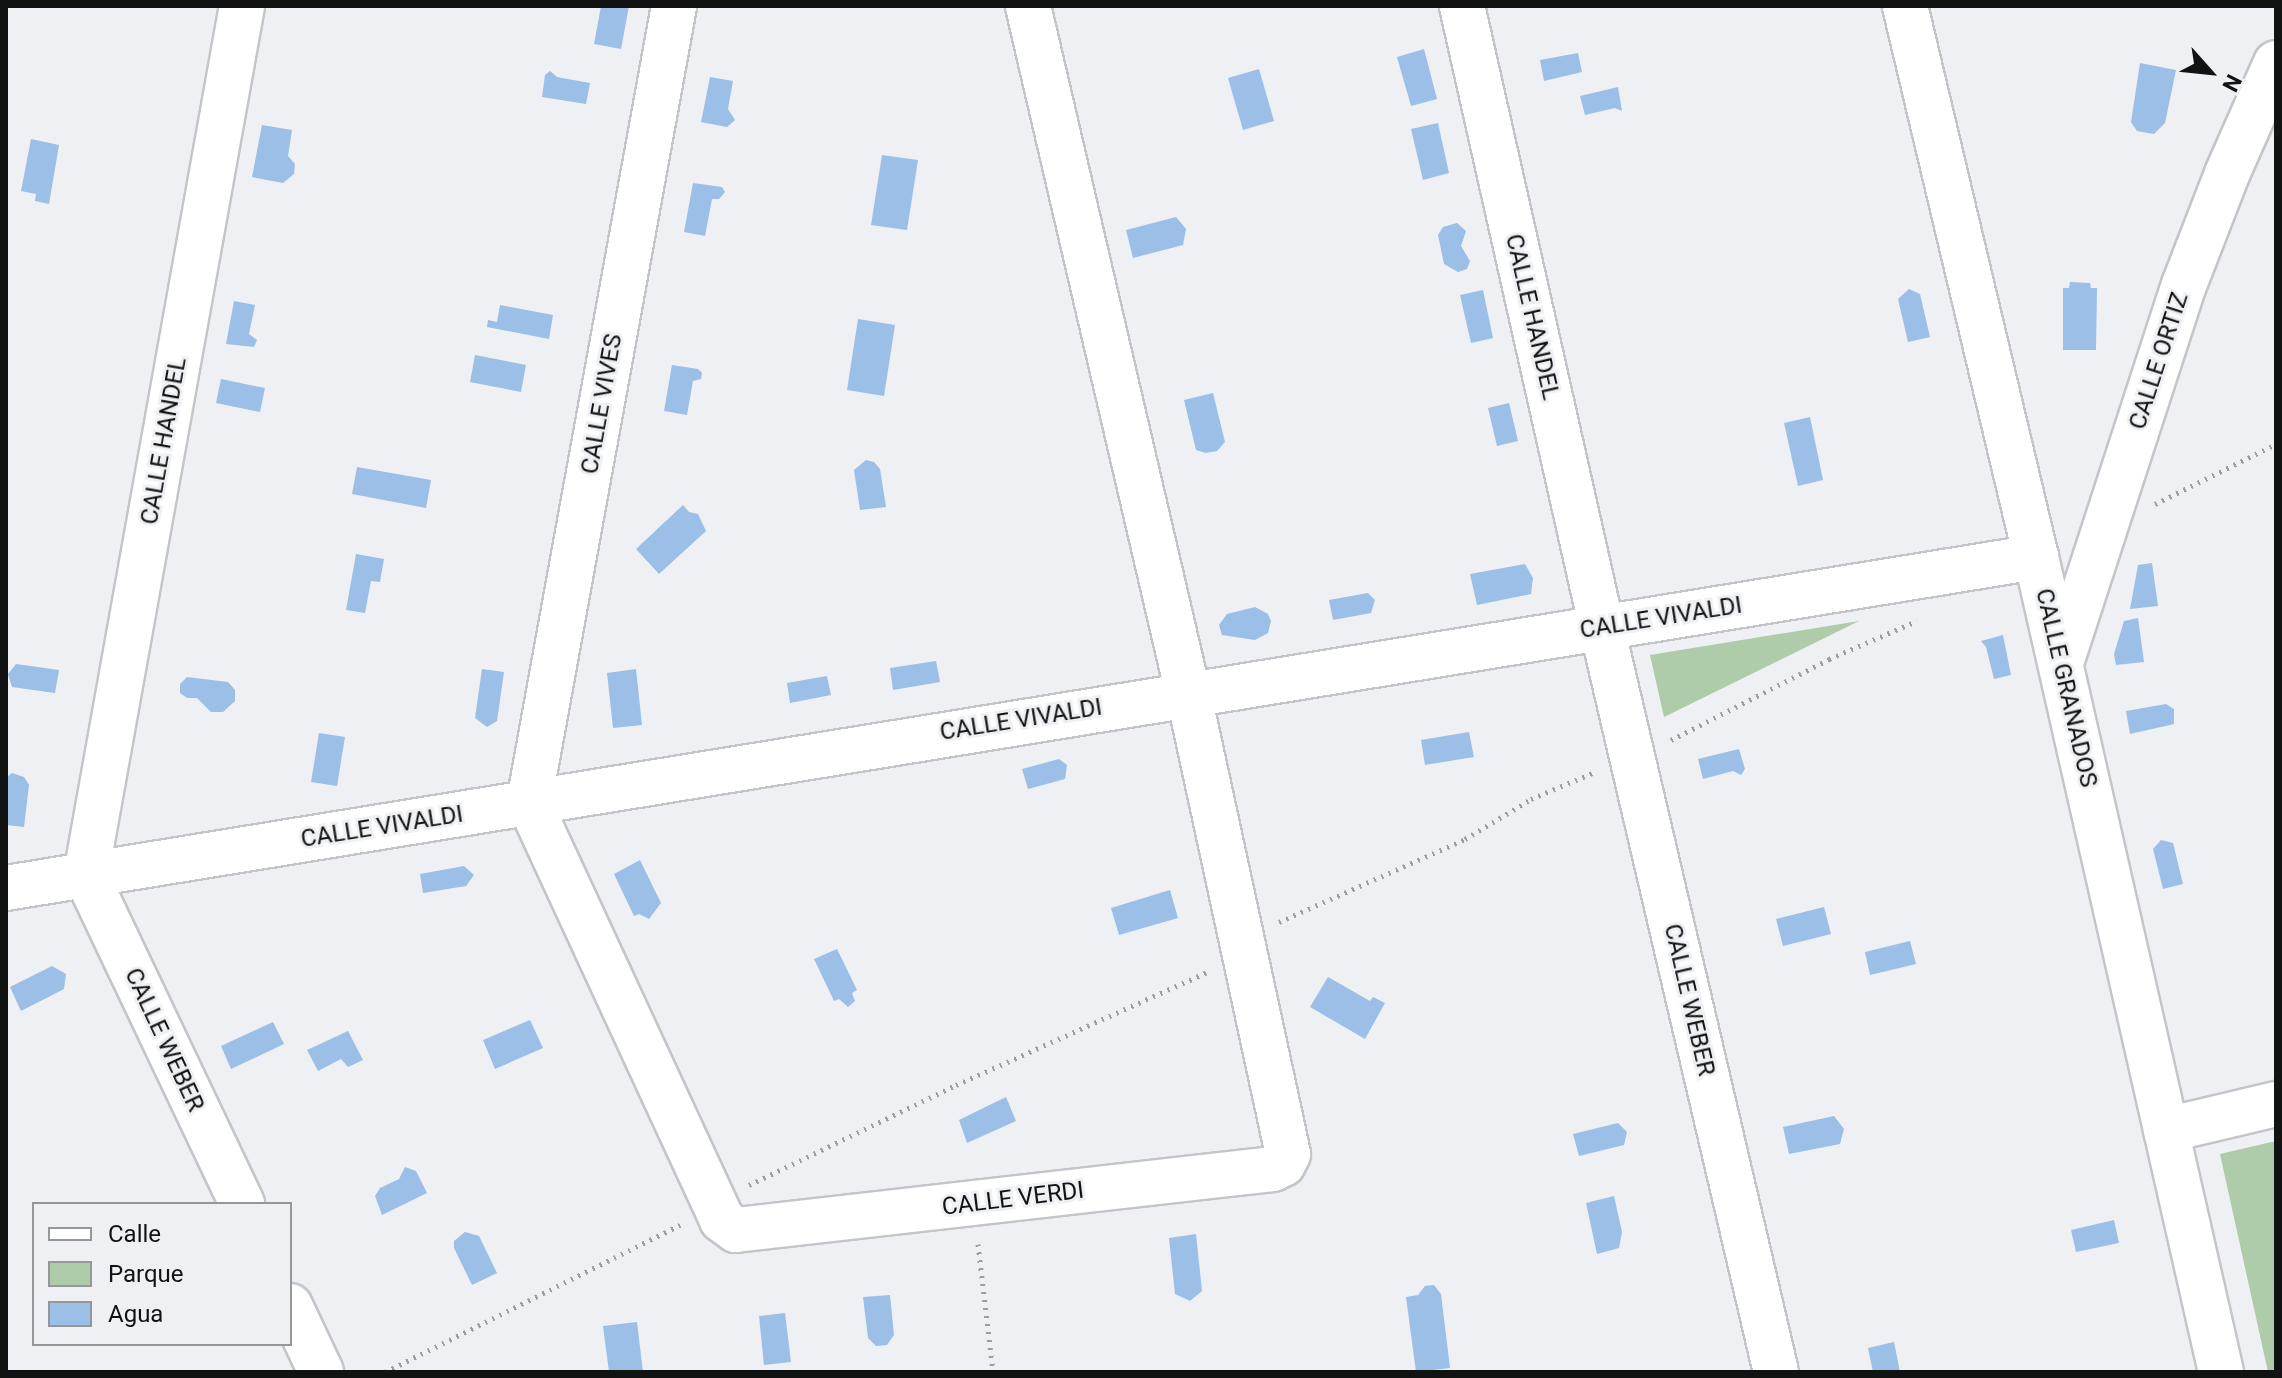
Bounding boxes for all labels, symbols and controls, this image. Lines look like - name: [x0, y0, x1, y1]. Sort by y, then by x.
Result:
- north arrow: [2170, 32, 2250, 112]
- text: N: [2217, 71, 2246, 96]
- street label: CALLE HANDEL: [1499, 231, 1565, 403]
- street label: CALLE ORTIZ: [2123, 289, 2195, 433]
- street label: CALLE VIVES: [576, 332, 628, 476]
- street label: CALLE HANDEL: [135, 355, 193, 527]
- street label: CALLE GRANADOS: [2029, 586, 2103, 790]
- street label: CALLE VIVALDI: [1578, 591, 1744, 645]
- street label: CALLE VIVALDI: [938, 693, 1104, 747]
- street label: CALLE VIVALDI: [299, 800, 465, 854]
- street label: CALLE WEBER: [1658, 921, 1720, 1079]
- street label: CALLE WEBER: [118, 964, 210, 1116]
- street label: CALLE VERDI: [940, 1176, 1086, 1222]
- legend: [32, 1202, 292, 1346]
- text: Calle: [108, 1220, 161, 1248]
- text: Parque: [108, 1260, 184, 1288]
- text: Agua: [108, 1300, 163, 1328]

